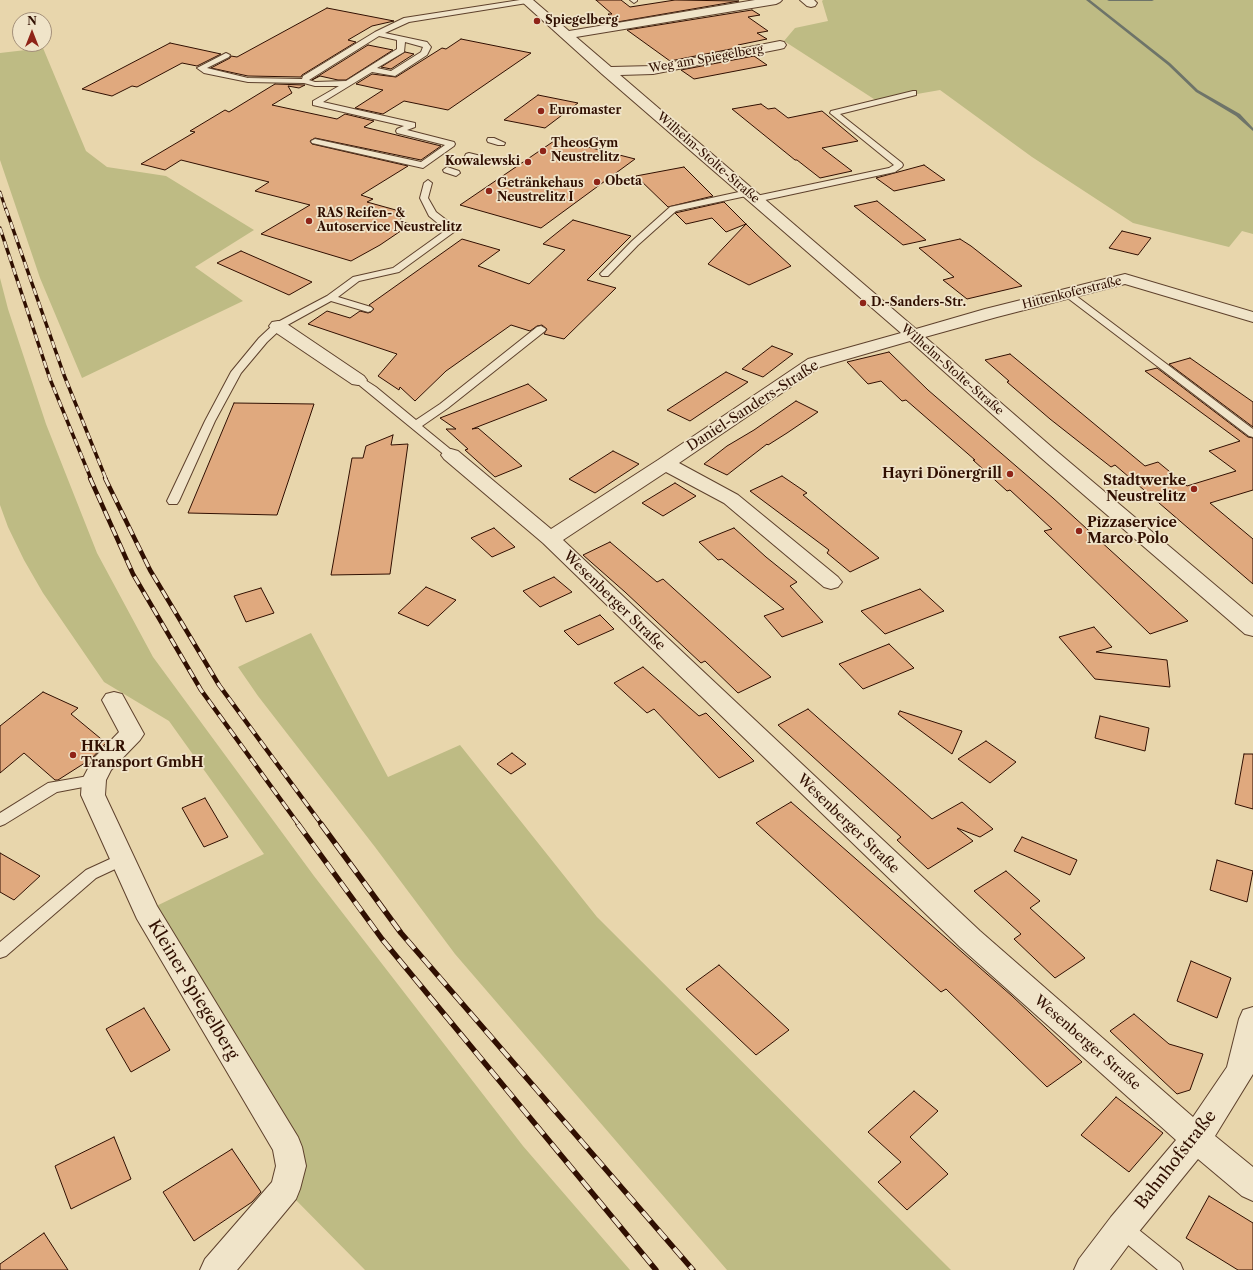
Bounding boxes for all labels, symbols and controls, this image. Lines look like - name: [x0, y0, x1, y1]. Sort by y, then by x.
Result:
- north arrow: [12, 12, 52, 52]
- text: N: [27, 14, 37, 28]
- place label: Spiegelberg: [545, 14, 618, 28]
- marker: Spiegelberg: [532, 16, 542, 26]
- street label: Weg am Spiegelberg: [648, 42, 764, 76]
- place label: Euromaster: [549, 104, 621, 118]
- marker: Euromaster: [536, 106, 546, 116]
- street label: Wilhelm-Stolte-Straße: [654, 109, 762, 207]
- place label: TheosGym Neustrelitz: [551, 137, 620, 165]
- marker: TheosGym Neustrelitz: [538, 146, 548, 156]
- place label: Kowalewski: [445, 155, 520, 169]
- marker: Kowalewski: [523, 157, 533, 167]
- place label: Obeta: [605, 175, 642, 189]
- place label: Getränkehaus Neustrelitz I: [497, 177, 584, 205]
- marker: Obeta: [592, 177, 602, 187]
- marker: Getränkehaus Neustrelitz I: [484, 186, 494, 196]
- place label: RAS Reifen- & Autoservice Neustrelitz: [317, 207, 462, 235]
- marker: RAS Reifen- & Autoservice Neustrelitz: [304, 216, 314, 226]
- street label: Hittenkoferstraße: [1021, 274, 1123, 312]
- place label: D.-Sanders-Str.: [871, 296, 966, 310]
- marker: D.-Sanders-Str.: [858, 298, 868, 308]
- street label: Wilhelm-Stolte-Straße: [898, 321, 1006, 419]
- street label: Daniel-Sanders-Straße: [684, 357, 822, 455]
- place label: Hayri Dönergrill: [882, 466, 1002, 482]
- marker: Hayri Dönergrill: [1005, 469, 1015, 479]
- place label: Stadtwerke Neustrelitz: [1103, 473, 1186, 506]
- marker: Stadtwerke Neustrelitz: [1189, 484, 1199, 494]
- place label: Pizzaservice Marco Polo: [1087, 515, 1177, 548]
- marker: Pizzaservice Marco Polo: [1074, 526, 1084, 536]
- street label: Wesenberger Straße: [559, 548, 669, 654]
- place label: HKLR Transport GmbH: [81, 739, 204, 772]
- marker: HKLR Transport GmbH: [68, 750, 78, 760]
- street label: Wesenberger Straße: [793, 771, 903, 877]
- street label: Kleiner Spiegelberg: [143, 916, 243, 1064]
- street label: Wesenberger Straße: [1030, 992, 1144, 1094]
- street label: Bahnhofstraße: [1131, 1106, 1221, 1214]

